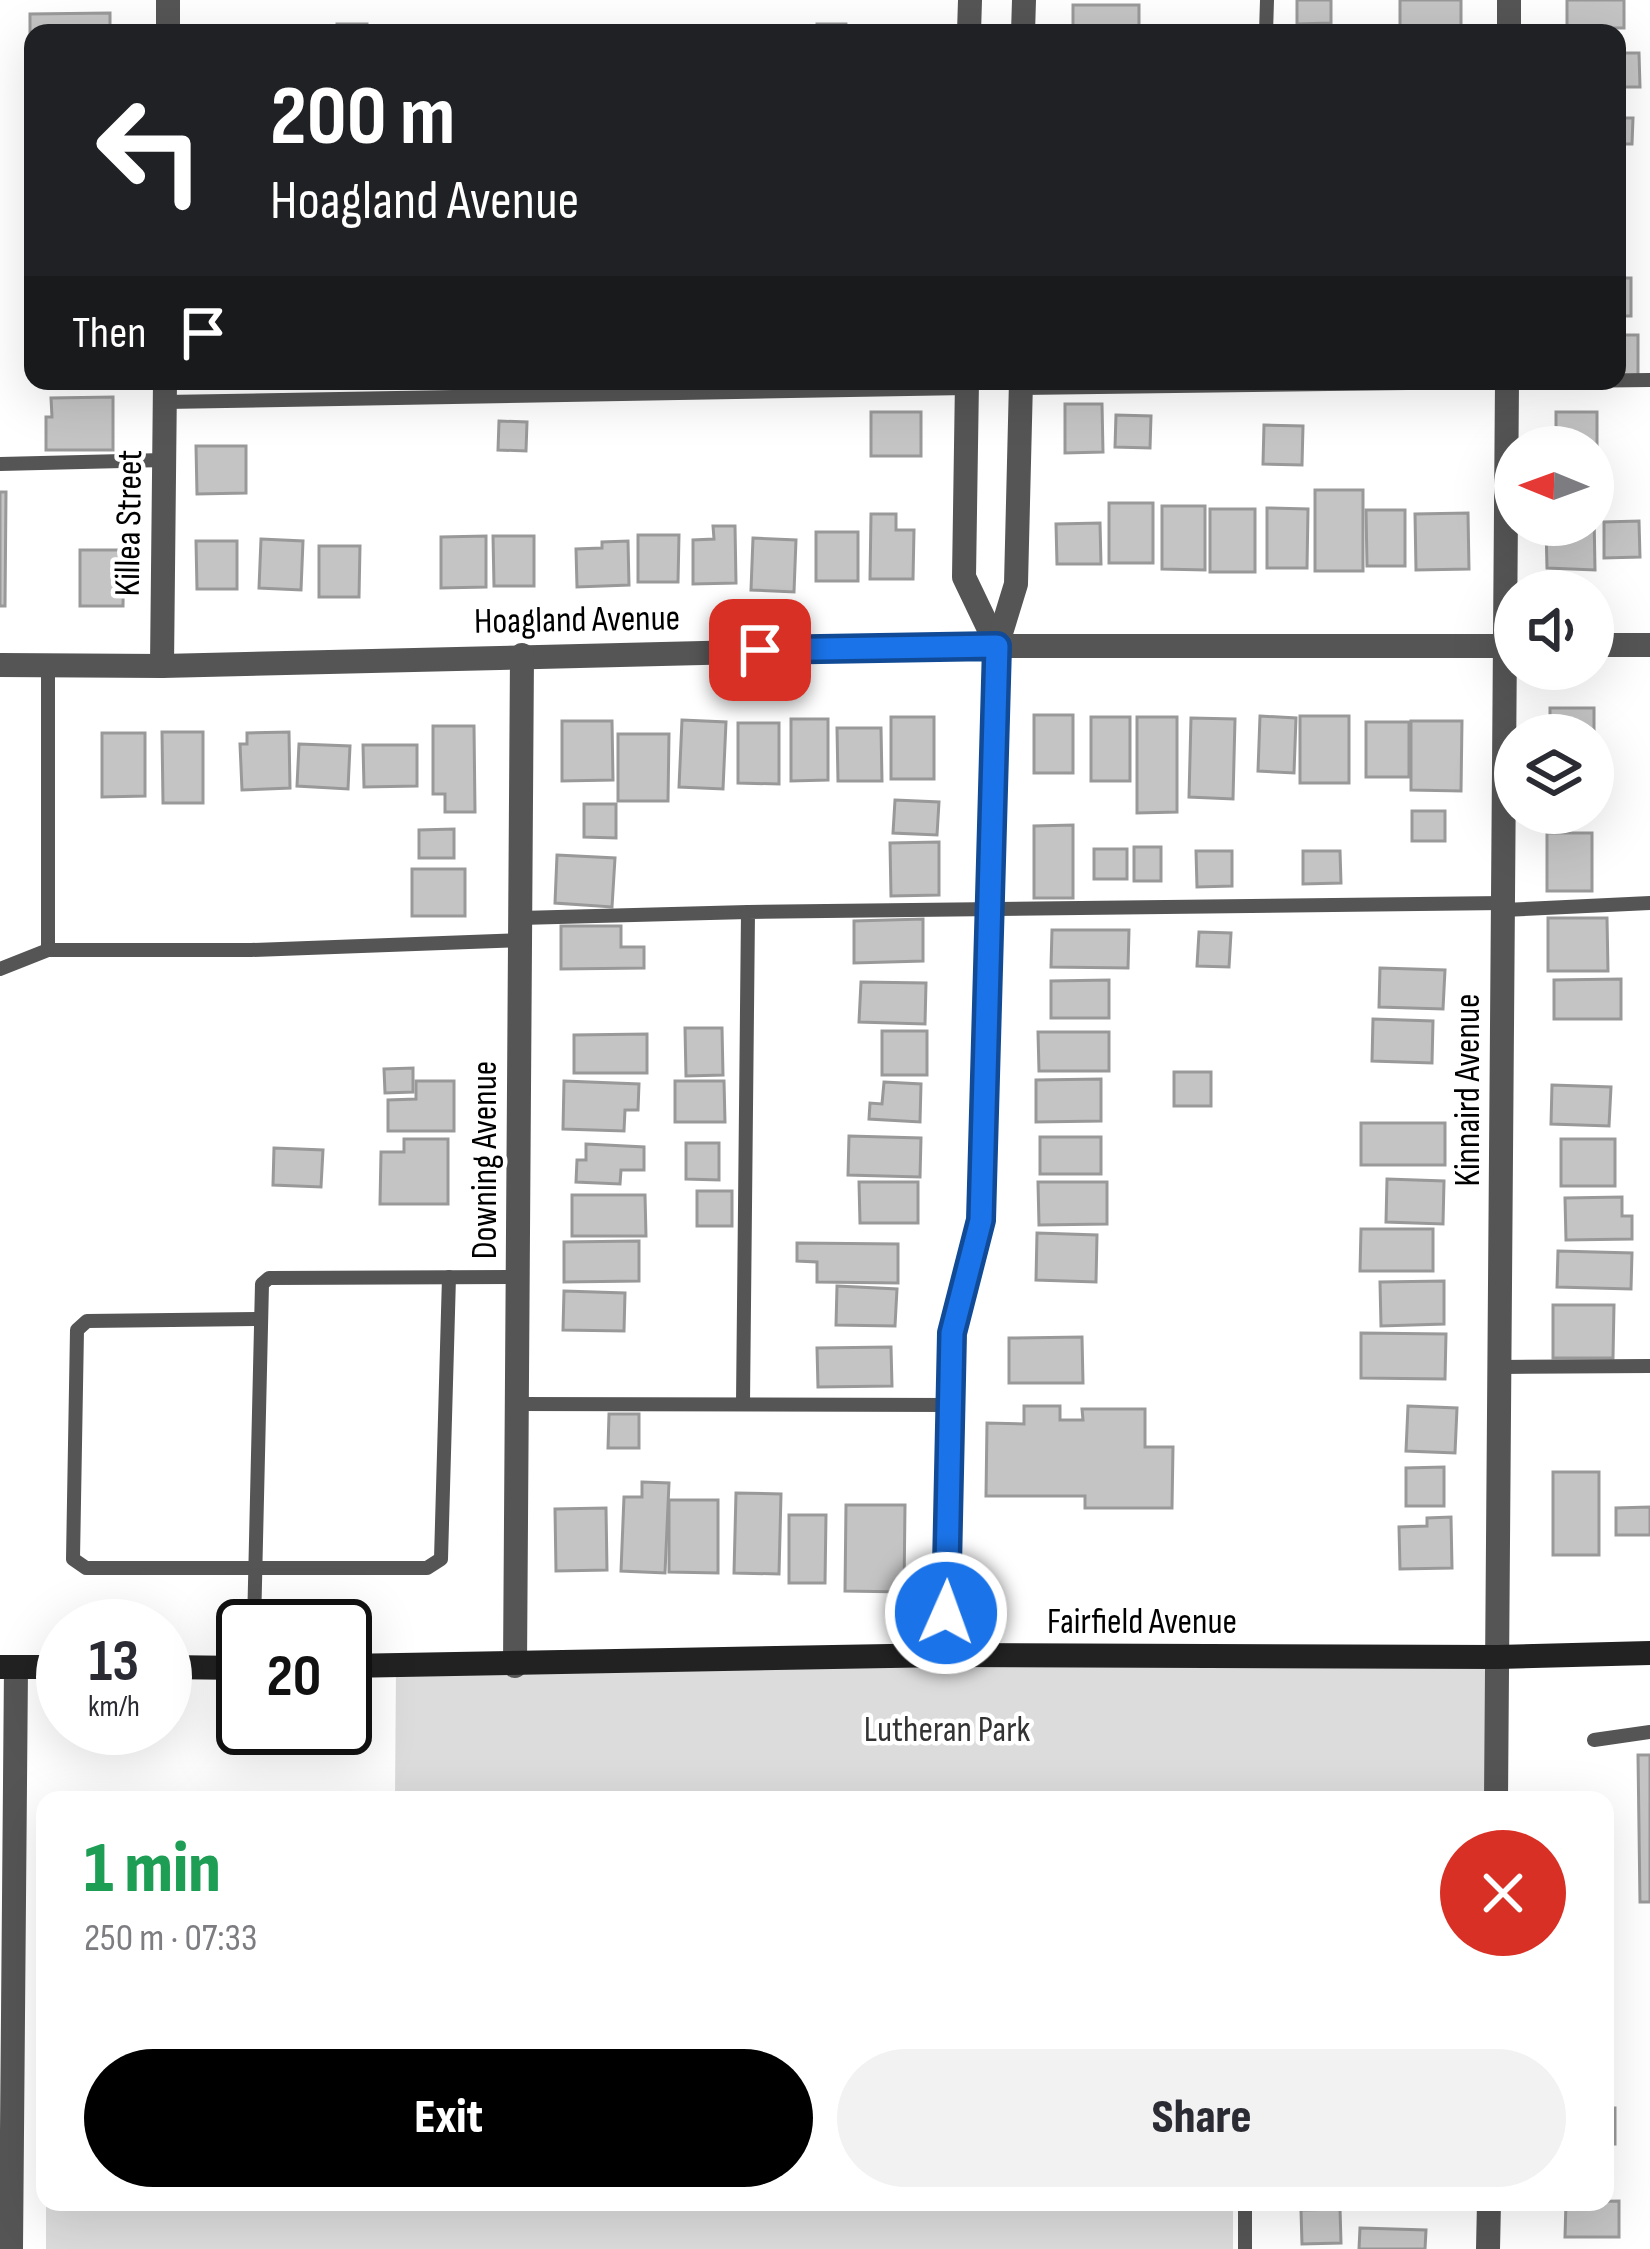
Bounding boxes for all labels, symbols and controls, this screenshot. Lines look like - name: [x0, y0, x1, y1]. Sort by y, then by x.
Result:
- text: 200 m: [270, 67, 456, 168]
- icon: left: [72, 72, 228, 228]
- text: Hoagland Avenue: [270, 169, 579, 234]
- icon: arrive: [170, 300, 236, 366]
- text: Then: [72, 306, 146, 361]
- north arrow: [1494, 426, 1614, 546]
- map controls: [1494, 426, 1614, 834]
- street label: Killea Street: [107, 449, 152, 597]
- button: sound: [1494, 570, 1614, 690]
- street label: Hoagland Avenue: [474, 597, 680, 644]
- pin: [709, 599, 811, 701]
- icon: arrive: [727, 617, 793, 683]
- button: layers: [1494, 714, 1614, 834]
- street label: Kinnaird Avenue: [1447, 994, 1490, 1186]
- street label: Downing Avenue: [464, 1061, 507, 1259]
- position arrow: [883, 1550, 1009, 1676]
- speed limit sign: 20: [216, 1599, 372, 1755]
- street label: Fairfield Avenue: [1047, 1601, 1237, 1644]
- text: 13: [89, 1626, 139, 1698]
- text: km/h: [88, 1689, 140, 1725]
- park label: Lutheran Park: [864, 1709, 1031, 1752]
- text: 1 min: [84, 1826, 221, 1913]
- button: close: [1440, 1830, 1566, 1956]
- text: 250 m · 07:33: [84, 1915, 257, 1962]
- button: Exit: [84, 2049, 813, 2187]
- button: Share: [837, 2049, 1566, 2187]

